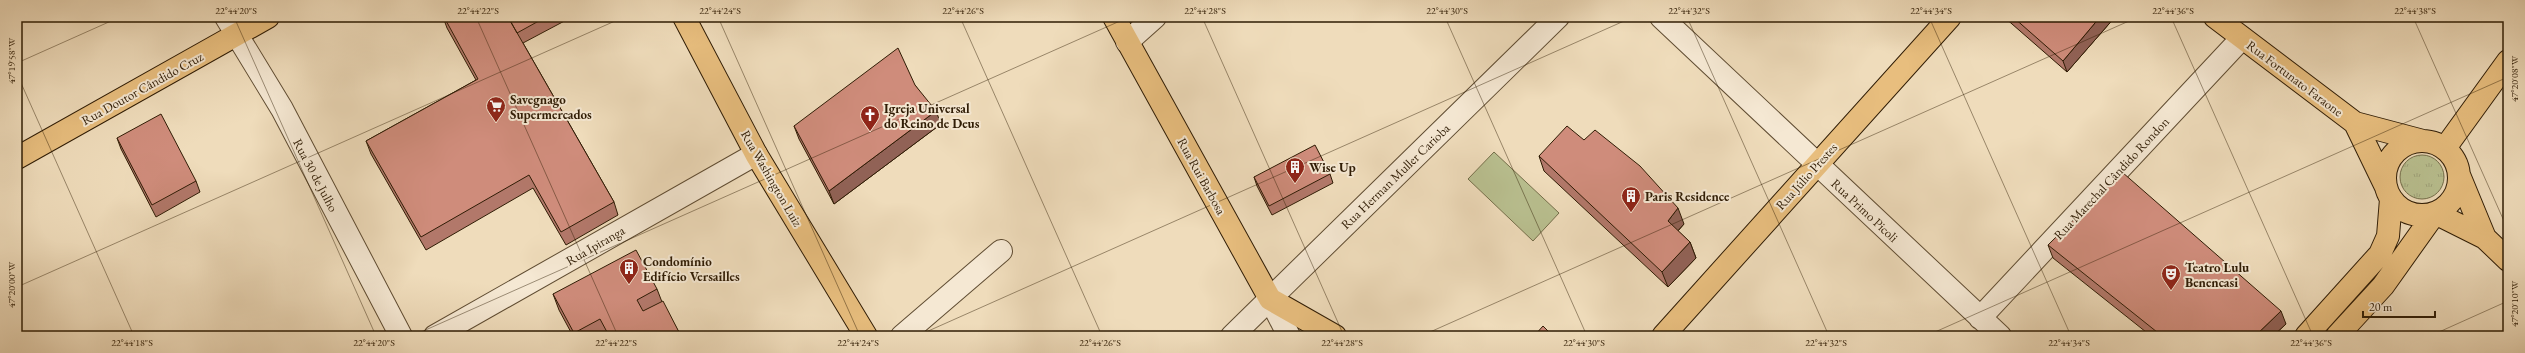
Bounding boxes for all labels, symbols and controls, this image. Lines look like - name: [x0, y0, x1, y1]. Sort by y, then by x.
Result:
- text: 22°44'20"S: [215, 4, 257, 17]
- text: 22°44'22"S: [457, 4, 499, 17]
- text: 22°44'24"S: [699, 4, 741, 17]
- text: 22°44'26"S: [942, 4, 984, 17]
- text: 22°44'28"S: [1184, 4, 1226, 17]
- text: 22°44'30"S: [1426, 4, 1468, 17]
- text: 22°44'32"S: [1668, 4, 1710, 17]
- text: 22°44'34"S: [1910, 4, 1952, 17]
- text: 22°44'36"S: [2152, 4, 2194, 17]
- text: 22°44'38"S: [2394, 4, 2436, 17]
- text: 47°19'58"W: [5, 37, 18, 84]
- street label: Rua Fortunato Faraone: [2243, 37, 2346, 120]
- street label: Rua Doutor Cândido Cruz: [78, 48, 206, 129]
- text: 47°20'08"W: [2508, 55, 2521, 102]
- place label: Savegnago Supermercados: [510, 91, 592, 123]
- supermarket icon: Savegnago Supermercados: [485, 95, 507, 123]
- place label: Igreja Universal do Reino de Deus: [884, 100, 980, 132]
- church icon: Igreja Universal do Reino de Deus: [859, 104, 881, 132]
- street label: Rua Marechal Cândido Rondon: [2050, 113, 2173, 243]
- street label: Rua Herman Muller Carioba: [1337, 119, 1454, 233]
- street label: Rua Washington Luiz: [737, 127, 806, 230]
- street label: Rua Rui Barbosa: [1173, 135, 1230, 218]
- street label: Rua 30 de Julho: [289, 136, 342, 215]
- street label: Rua Júlio Prestes: [1772, 139, 1841, 213]
- building icon: Wise Up: [1284, 156, 1306, 184]
- place label: Wise Up: [1309, 159, 1356, 176]
- street label: Rua Primo Picoli: [1828, 175, 1902, 246]
- building icon: Paris Residence: [1620, 185, 1642, 213]
- place label: Paris Residence: [1645, 188, 1730, 205]
- street label: Rua Ipiranga: [563, 221, 629, 269]
- place label: Condomínio Edifício Versailles: [643, 253, 740, 285]
- building icon: Condomínio Edifício Versailles: [618, 257, 640, 285]
- place label: Teatro Lulu Benencasi: [2185, 259, 2250, 291]
- text: 47°20'00"W: [5, 261, 18, 308]
- theatre icon: Teatro Lulu Benencasi: [2160, 263, 2182, 291]
- text: 47°20'10"W: [2508, 280, 2521, 327]
- scale bar: [2363, 293, 2435, 319]
- text: 20 m: [2369, 299, 2393, 315]
- text: 22°44'18"S: [111, 336, 153, 349]
- text: 22°44'20"S: [353, 336, 395, 349]
- text: 22°44'22"S: [595, 336, 637, 349]
- text: 22°44'24"S: [837, 336, 879, 349]
- text: 22°44'26"S: [1079, 336, 1121, 349]
- text: 22°44'28"S: [1321, 336, 1363, 349]
- text: 22°44'30"S: [1563, 336, 1605, 349]
- text: 22°44'32"S: [1805, 336, 1847, 349]
- text: 22°44'34"S: [2048, 336, 2090, 349]
- text: 22°44'36"S: [2290, 336, 2332, 349]

